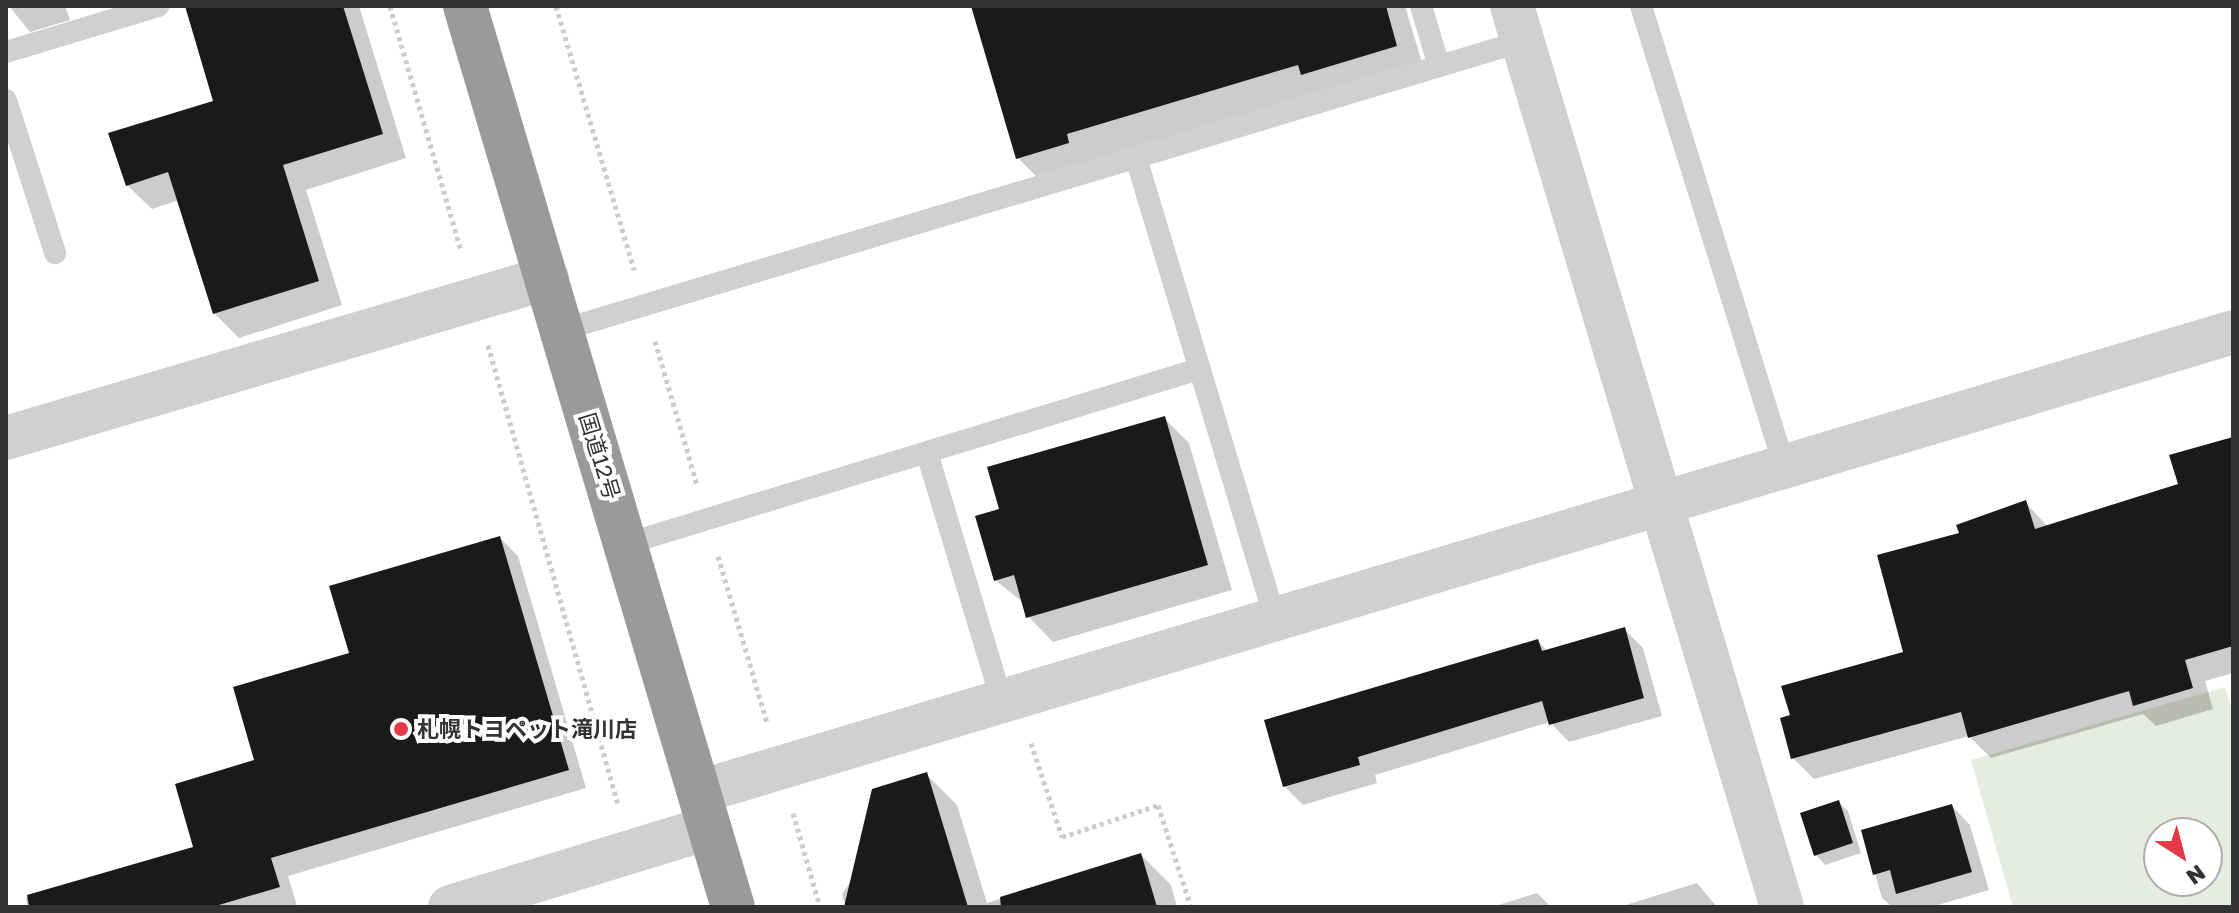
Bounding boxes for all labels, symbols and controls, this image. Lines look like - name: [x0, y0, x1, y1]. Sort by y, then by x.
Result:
- street label: 国道12号: [574, 409, 626, 503]
- place label: 札幌トヨペット滝川店: [417, 716, 637, 742]
- marker: 札幌トヨペット滝川店: [392, 720, 410, 738]
- north arrow: [2143, 817, 2223, 897]
- text: N: [2182, 859, 2211, 891]

